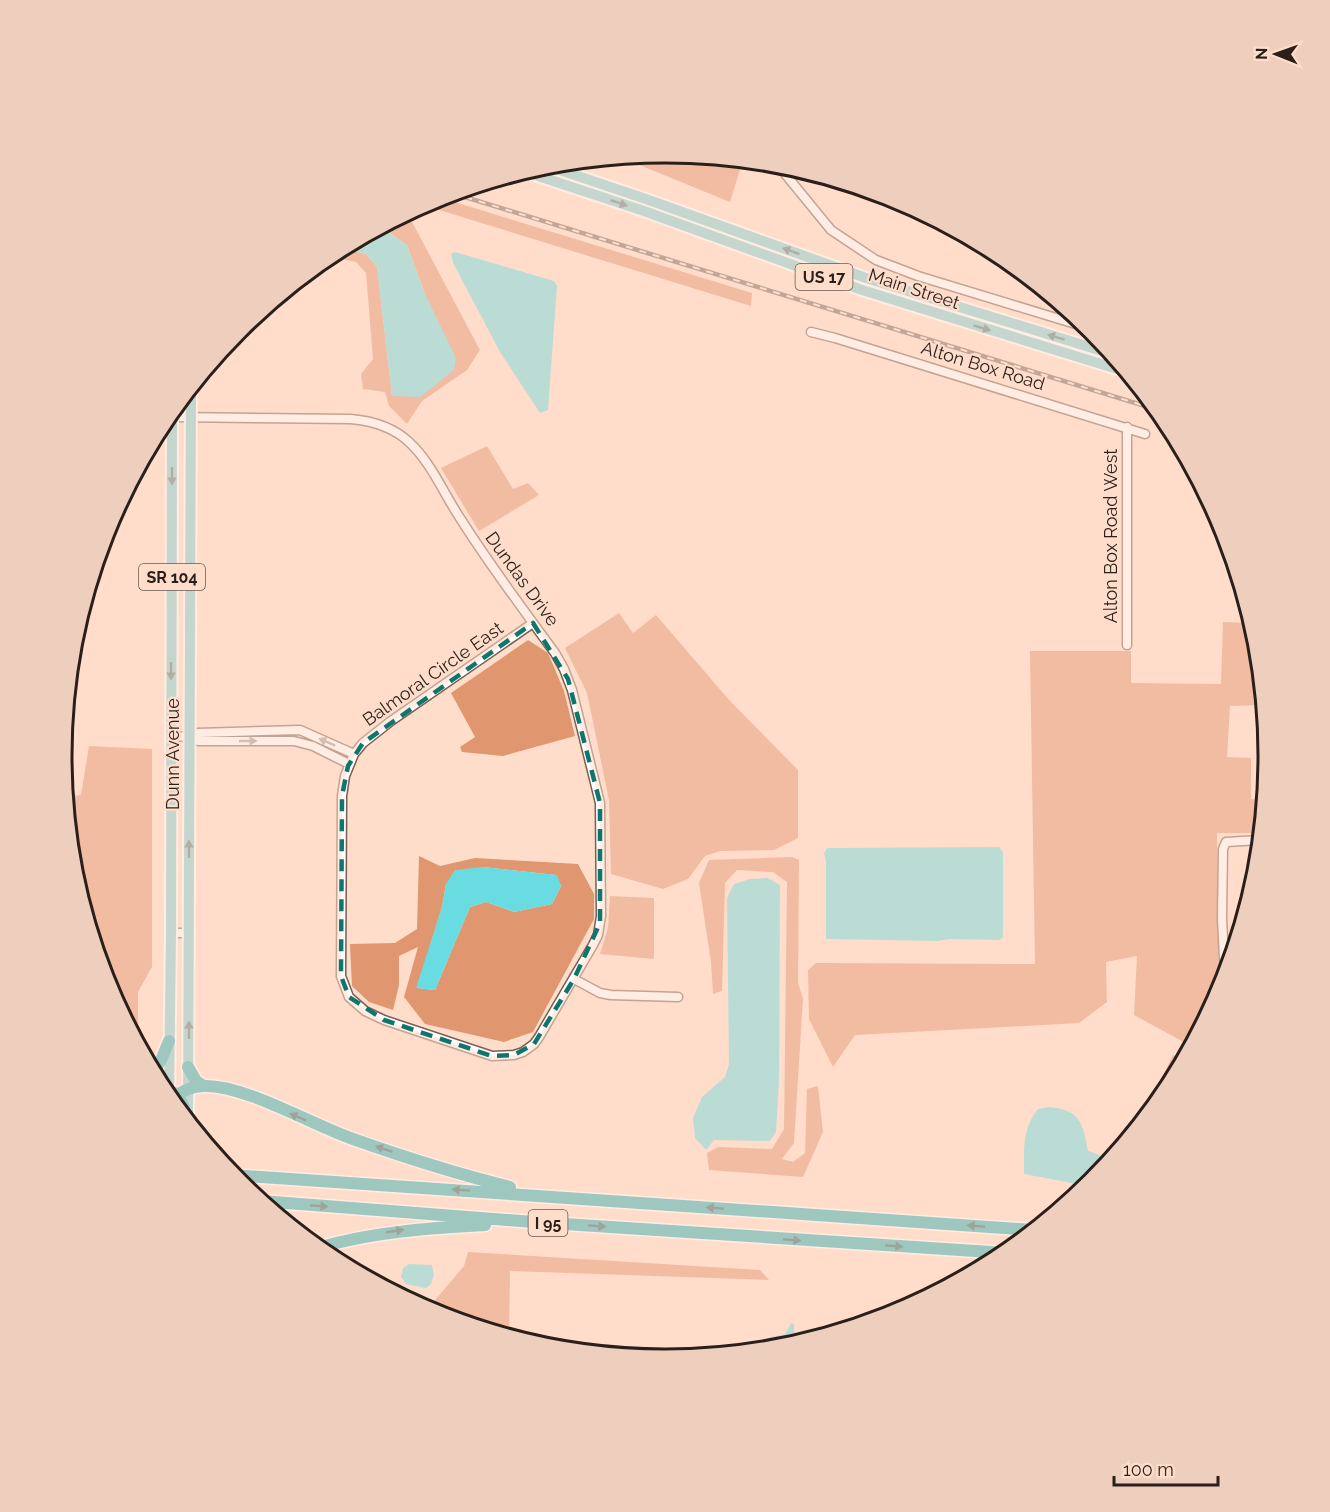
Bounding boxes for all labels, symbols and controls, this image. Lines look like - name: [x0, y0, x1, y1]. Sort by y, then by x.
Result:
- north arrow: [1246, 24, 1306, 84]
- text: N: [1252, 47, 1271, 60]
- one-way arrow: [610, 199, 628, 208]
- one-way arrow: [782, 246, 800, 255]
- road number: US 17: [796, 264, 852, 290]
- street label: Main Street: [866, 264, 962, 313]
- one-way arrow: [973, 324, 991, 333]
- one-way arrow: [1047, 332, 1065, 341]
- street label: Alton Box Road: [919, 337, 1047, 394]
- street label: Alton Box Road West: [1100, 449, 1121, 623]
- one-way arrow: [167, 466, 177, 485]
- street label: Dundas Drive: [481, 528, 564, 630]
- road number: SR 104: [139, 564, 205, 590]
- street label: Balmoral Circle East: [358, 617, 507, 730]
- one-way arrow: [166, 661, 176, 680]
- street label: Dunn Avenue: [162, 698, 183, 810]
- one-way arrow: [238, 736, 257, 746]
- one-way arrow: [318, 737, 336, 746]
- one-way arrow: [184, 839, 194, 858]
- one-way arrow: [184, 1021, 194, 1040]
- one-way arrow: [289, 1111, 307, 1121]
- one-way arrow: [375, 1144, 393, 1153]
- one-way arrow: [452, 1185, 471, 1194]
- one-way arrow: [310, 1201, 329, 1210]
- one-way arrow: [706, 1203, 725, 1212]
- road number: I 95: [528, 1210, 568, 1236]
- one-way arrow: [966, 1221, 985, 1231]
- one-way arrow: [588, 1222, 607, 1231]
- one-way arrow: [386, 1227, 405, 1236]
- one-way arrow: [782, 1235, 801, 1244]
- one-way arrow: [885, 1242, 904, 1251]
- scale bar: [1114, 1449, 1218, 1487]
- text: 100 m: [1123, 1459, 1174, 1480]

